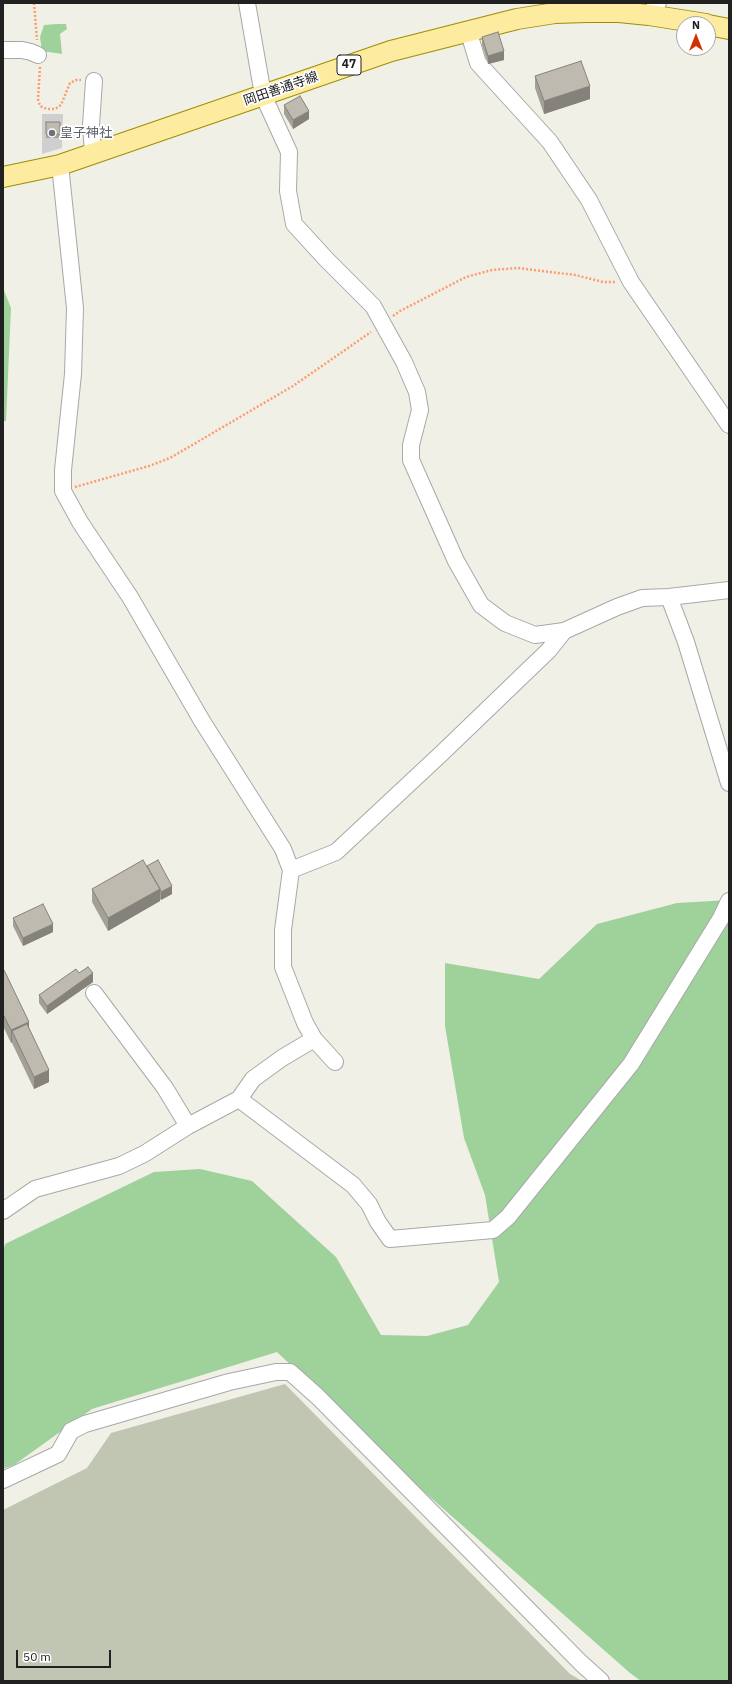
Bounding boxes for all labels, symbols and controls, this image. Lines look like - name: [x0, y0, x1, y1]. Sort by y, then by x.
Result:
- north arrow: [676, 16, 716, 56]
- text: N: [692, 18, 700, 32]
- road number: 47: [337, 55, 361, 75]
- street label: 岡田善通寺線: [242, 69, 320, 109]
- place label: 皇子神社: [60, 125, 112, 141]
- marker: 皇子神社: [47, 128, 57, 138]
- scale bar: [18, 1642, 113, 1668]
- text: 50 m: [23, 1649, 51, 1664]

